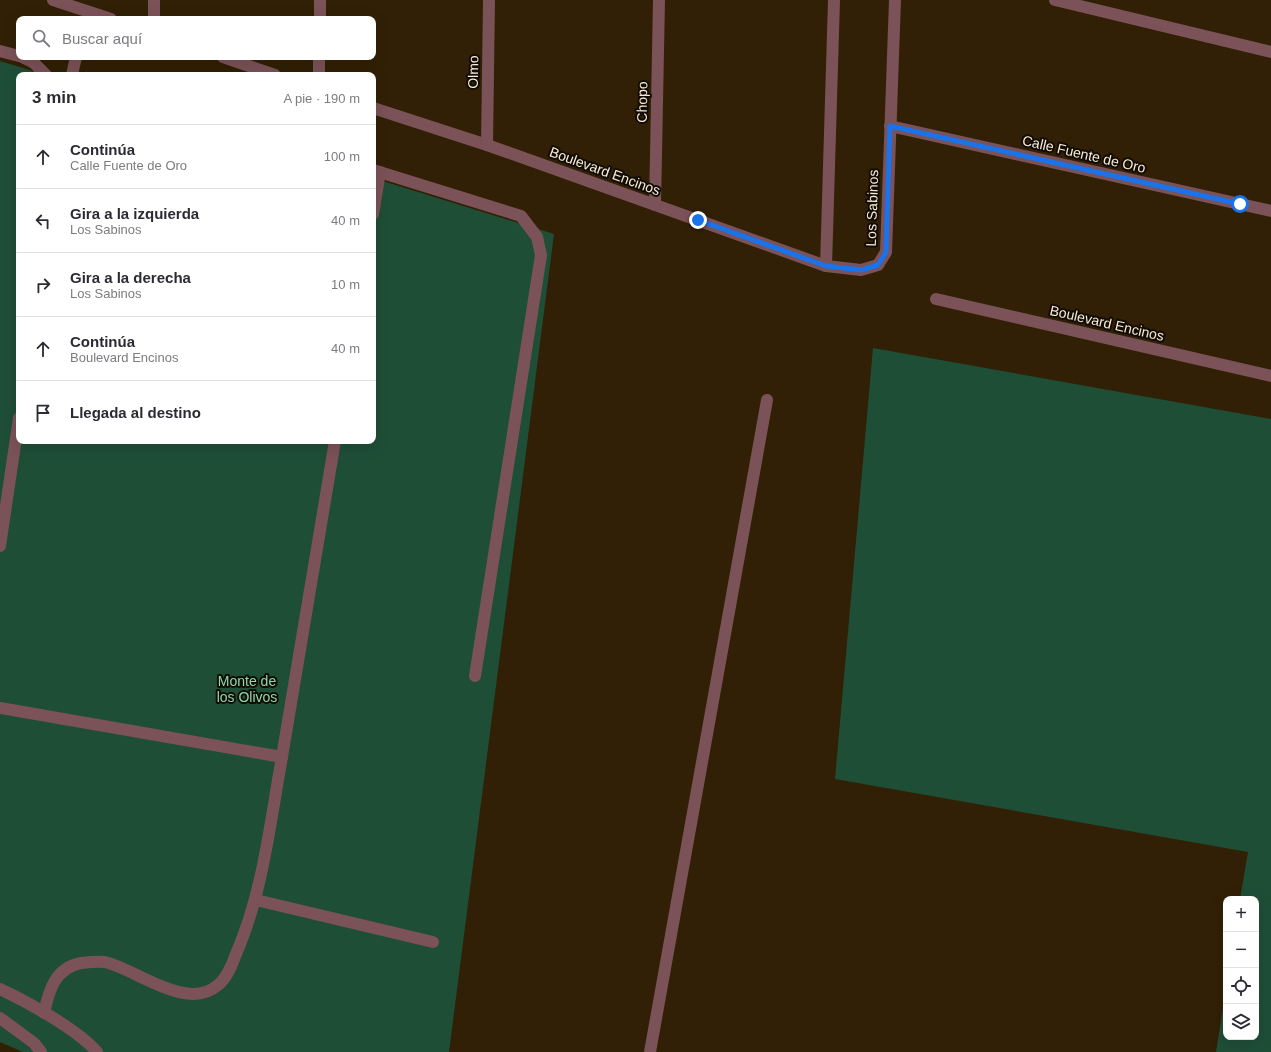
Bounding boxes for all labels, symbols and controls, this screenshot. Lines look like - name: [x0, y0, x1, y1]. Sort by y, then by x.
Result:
- search box: [16, 16, 376, 60]
- icon: search: [30, 27, 52, 49]
- text: Buscar aquí: [62, 30, 142, 47]
- street label: Olmo: [465, 55, 481, 89]
- street label: Chopo: [634, 81, 650, 123]
- text: 3 min: [32, 88, 76, 107]
- text: A pie · 190 m: [283, 91, 360, 106]
- street label: Calle Fuente de Oro: [1021, 132, 1147, 176]
- text: Continúa: [70, 141, 135, 158]
- street label: Boulevard Encinos: [547, 144, 663, 198]
- icon: ahead: [32, 146, 54, 168]
- text: 100 m: [324, 149, 360, 164]
- text: Calle Fuente de Oro: [70, 158, 187, 173]
- street label: Los Sabinos: [863, 169, 881, 247]
- route start: [1231, 195, 1249, 213]
- text: Gira a la izquierda: [70, 205, 199, 222]
- icon: left: [32, 210, 54, 232]
- route end: [689, 211, 707, 229]
- text: 40 m: [331, 213, 360, 228]
- text: Los Sabinos: [70, 222, 142, 237]
- text: Gira a la derecha: [70, 269, 191, 286]
- icon: right: [32, 274, 54, 296]
- text: 10 m: [331, 277, 360, 292]
- text: Los Sabinos: [70, 286, 142, 301]
- street label: Boulevard Encinos: [1048, 302, 1166, 344]
- text: Continúa: [70, 333, 135, 350]
- icon: ahead: [32, 338, 54, 360]
- text: 40 m: [331, 341, 360, 356]
- text: Boulevard Encinos: [70, 350, 178, 365]
- icon: arrive: [32, 402, 54, 424]
- text: Llegada al destino: [70, 404, 201, 421]
- park label: Monte de los Olivos: [217, 673, 277, 705]
- map controls: [1223, 896, 1259, 1040]
- button: +: [1223, 896, 1259, 932]
- button: −: [1223, 932, 1259, 968]
- button: locate: [1223, 968, 1259, 1004]
- button: layers: [1223, 1004, 1259, 1040]

